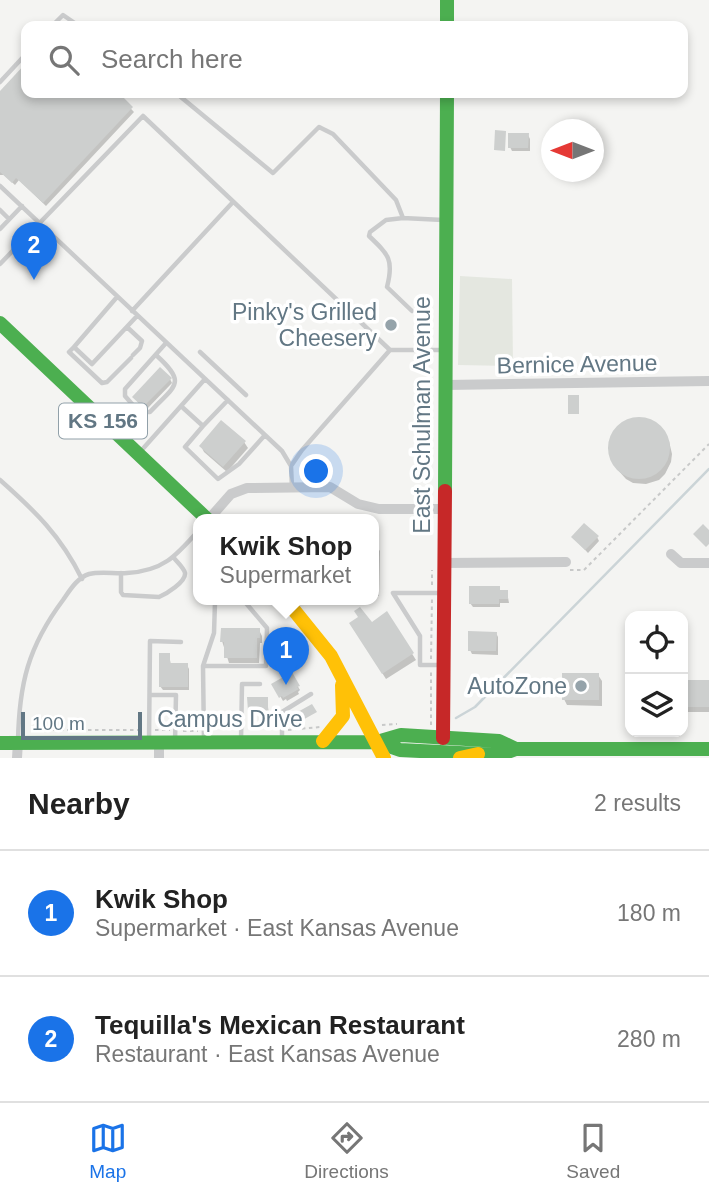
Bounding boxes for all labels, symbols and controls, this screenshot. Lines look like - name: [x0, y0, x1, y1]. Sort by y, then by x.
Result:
- search box: [21, 21, 688, 98]
- icon: search: [45, 41, 83, 79]
- text: Search here: [101, 44, 243, 74]
- north arrow: [541, 119, 604, 182]
- pin: 2: [11, 222, 57, 280]
- street label: East Schulman Avenue: [409, 296, 435, 534]
- place label: Pinky's Grilled Cheesery: [232, 299, 377, 351]
- marker: Pinky's Grilled Cheesery: [383, 317, 399, 333]
- street label: Bernice Avenue: [496, 350, 658, 378]
- road number: KS 156: [59, 404, 147, 438]
- your location: [299, 454, 333, 488]
- popup: [193, 514, 379, 605]
- text: Kwik Shop: [220, 531, 352, 561]
- text: Supermarket: [220, 562, 351, 588]
- map controls: [625, 611, 688, 737]
- button: locate: [625, 611, 688, 674]
- pin: 1: [263, 627, 309, 685]
- place label: AutoZone: [467, 673, 567, 699]
- button: layers: [625, 674, 688, 737]
- marker: AutoZone: [573, 678, 589, 694]
- street label: Campus Drive: [157, 706, 303, 732]
- scale bar: [21, 709, 142, 741]
- text: 100 m: [32, 713, 85, 734]
- text: Nearby: [28, 787, 130, 820]
- text: 2 results: [594, 790, 681, 816]
- text: Kwik Shop: [95, 884, 228, 914]
- text: 1: [45, 900, 57, 926]
- text: 180 m: [617, 900, 681, 926]
- text: Supermarket · East Kansas Avenue: [95, 915, 459, 941]
- text: Tequilla's Mexican Restaurant: [95, 1010, 465, 1040]
- text: 2: [45, 1026, 57, 1052]
- text: 280 m: [617, 1026, 681, 1052]
- text: Restaurant · East Kansas Avenue: [95, 1041, 440, 1067]
- tab: Map: [89, 1119, 127, 1183]
- tab: Directions: [304, 1119, 389, 1183]
- tab: Saved: [566, 1119, 620, 1183]

